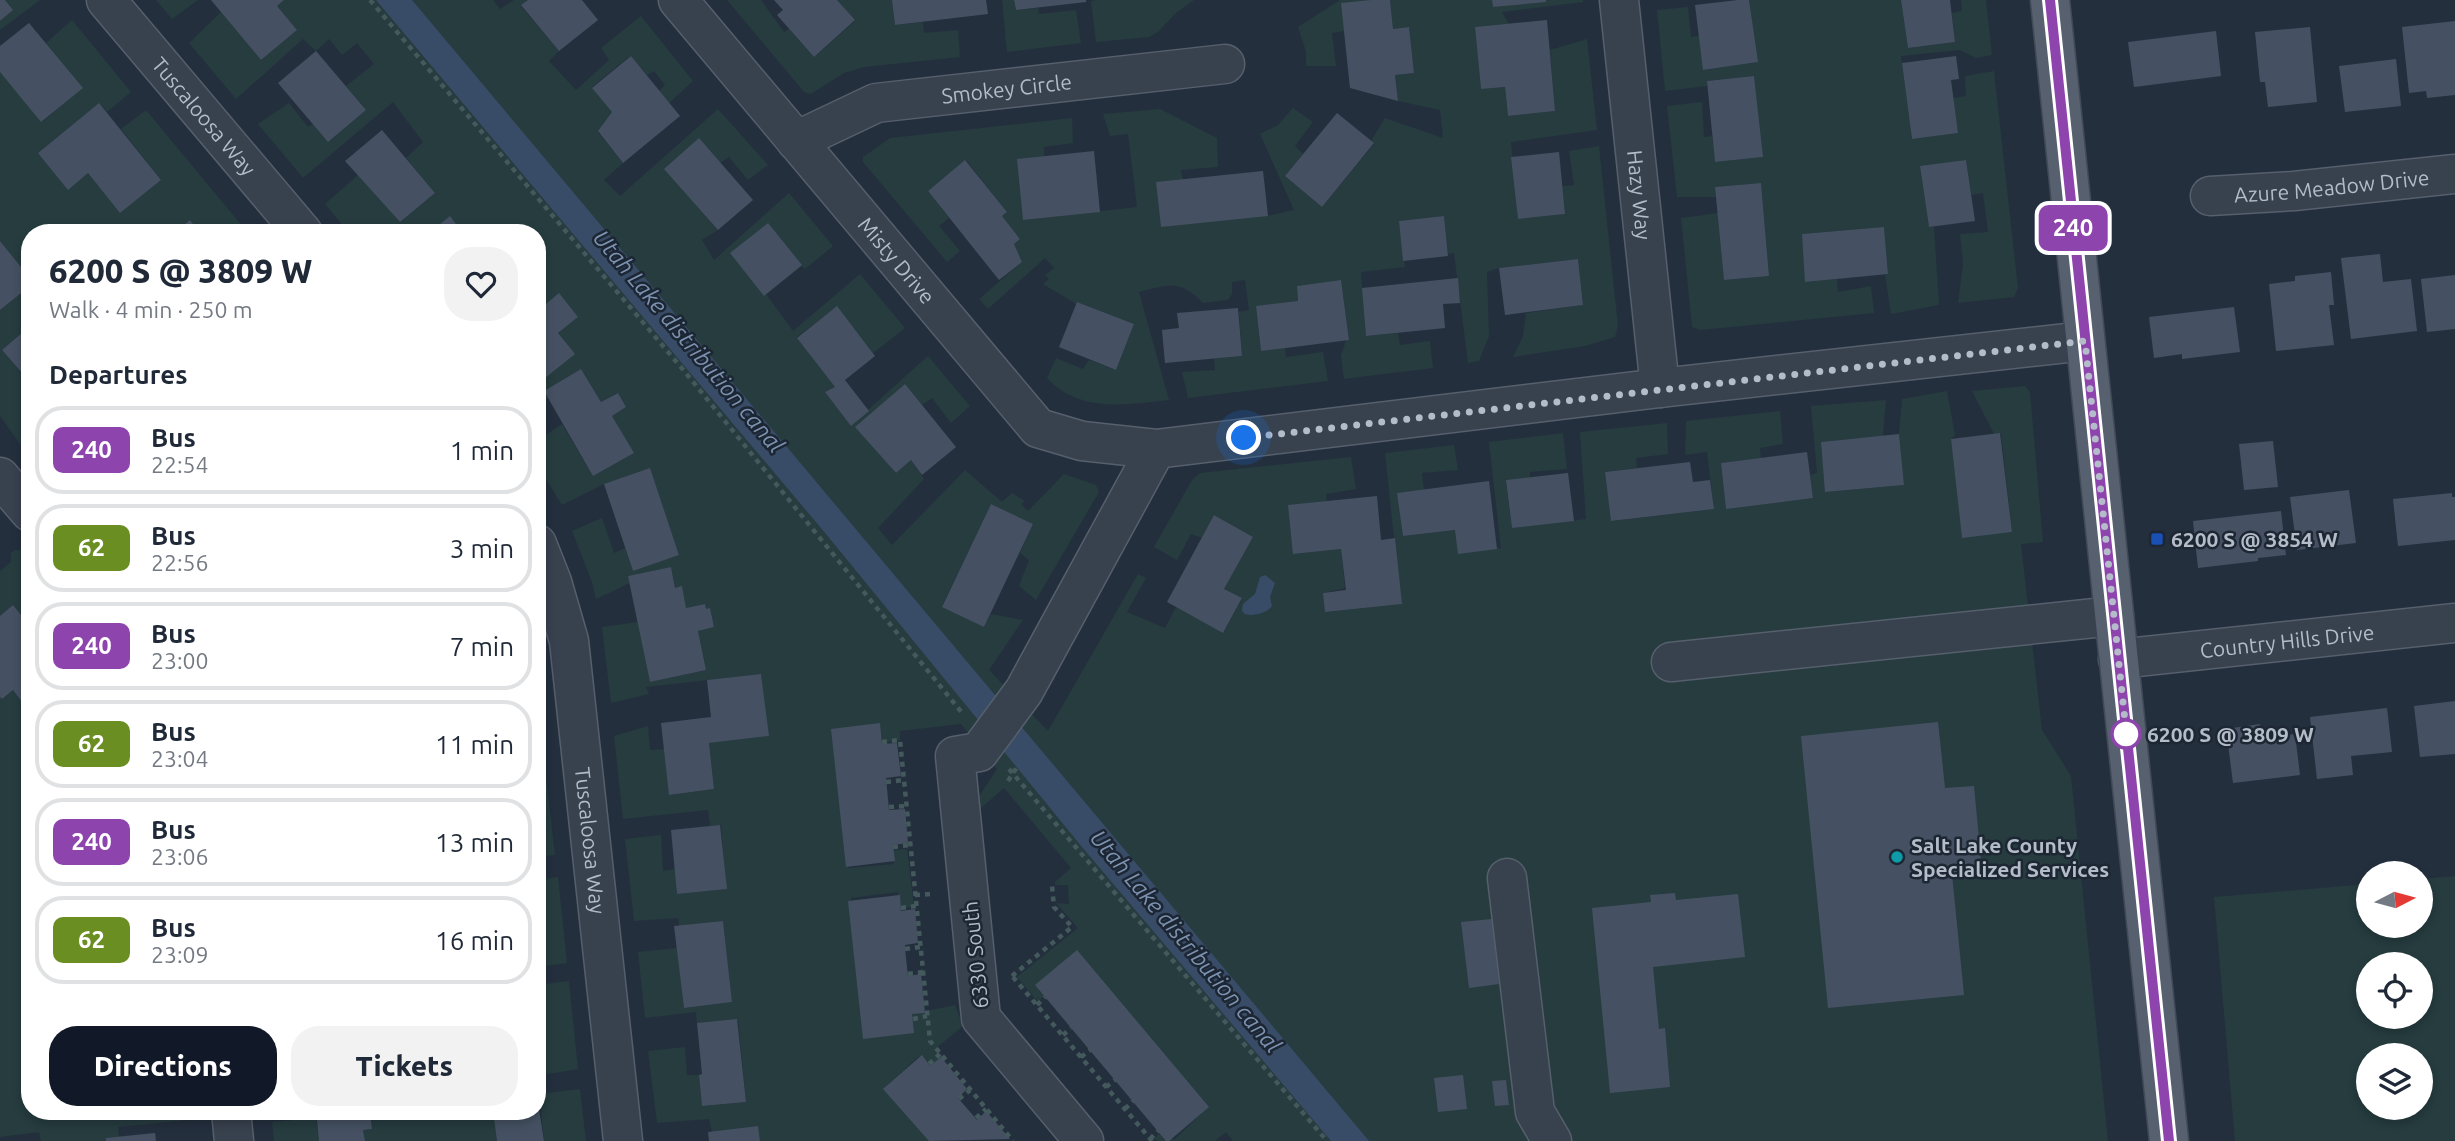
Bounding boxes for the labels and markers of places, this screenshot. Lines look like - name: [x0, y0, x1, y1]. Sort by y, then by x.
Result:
- place label: 6200 S @ 3854 W: [2171, 527, 2338, 551]
- marker: 6200 S @ 3854 W: [2149, 531, 2165, 547]
- marker: 6200 S @ 3809 W: [2111, 719, 2141, 749]
- place label: 6200 S @ 3809 W: [2147, 722, 2314, 746]
- place label: Salt Lake County Specialized Services: [1911, 833, 2109, 881]
- marker: Salt Lake County Specialized Services: [1889, 849, 1905, 865]

